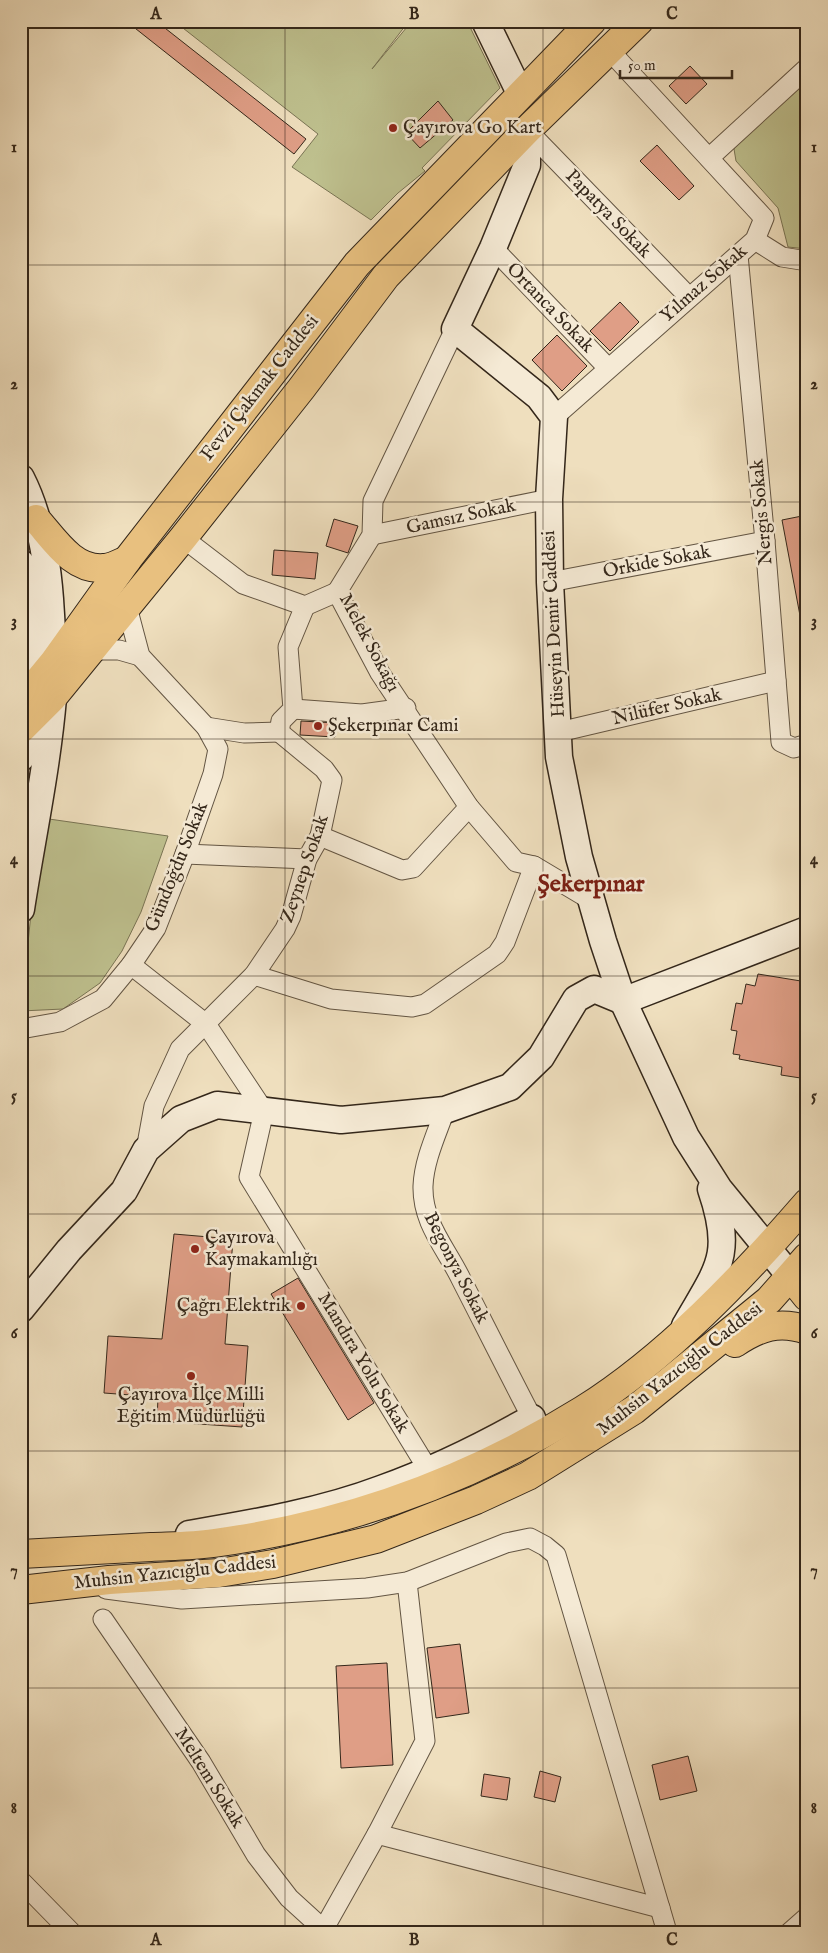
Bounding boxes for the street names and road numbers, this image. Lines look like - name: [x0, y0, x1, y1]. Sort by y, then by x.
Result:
- street label: Papatya Sokak: [560, 165, 657, 264]
- street label: Yılmaz Sokak: [656, 239, 753, 328]
- street label: Ortanca Sokak: [501, 258, 600, 359]
- street label: Fevzi Çakmak Caddesi: [195, 310, 325, 466]
- street label: Nergis Sokak: [745, 457, 779, 566]
- street label: Gamsız Sokak: [404, 494, 519, 540]
- street label: Hüseyin Demir Caddesi: [537, 530, 571, 718]
- street label: Orkide Sokak: [601, 540, 714, 584]
- street label: Melek Sokağı: [333, 590, 405, 696]
- street label: Nilüfer Sokak: [610, 683, 725, 731]
- street label: Gündoğdu Sokak: [140, 798, 214, 936]
- street label: Zeynep Sokak: [275, 811, 335, 926]
- street label: Begonya Sokak: [418, 1208, 495, 1328]
- street label: Mandıra Yolu Sokak: [311, 1288, 415, 1439]
- street label: Muhsin Yazıcığlu Caddesi: [592, 1297, 768, 1441]
- street label: Muhsin Yazıcığlu Caddesi: [73, 1550, 277, 1596]
- street label: Meltem Sokak: [169, 1723, 250, 1833]

